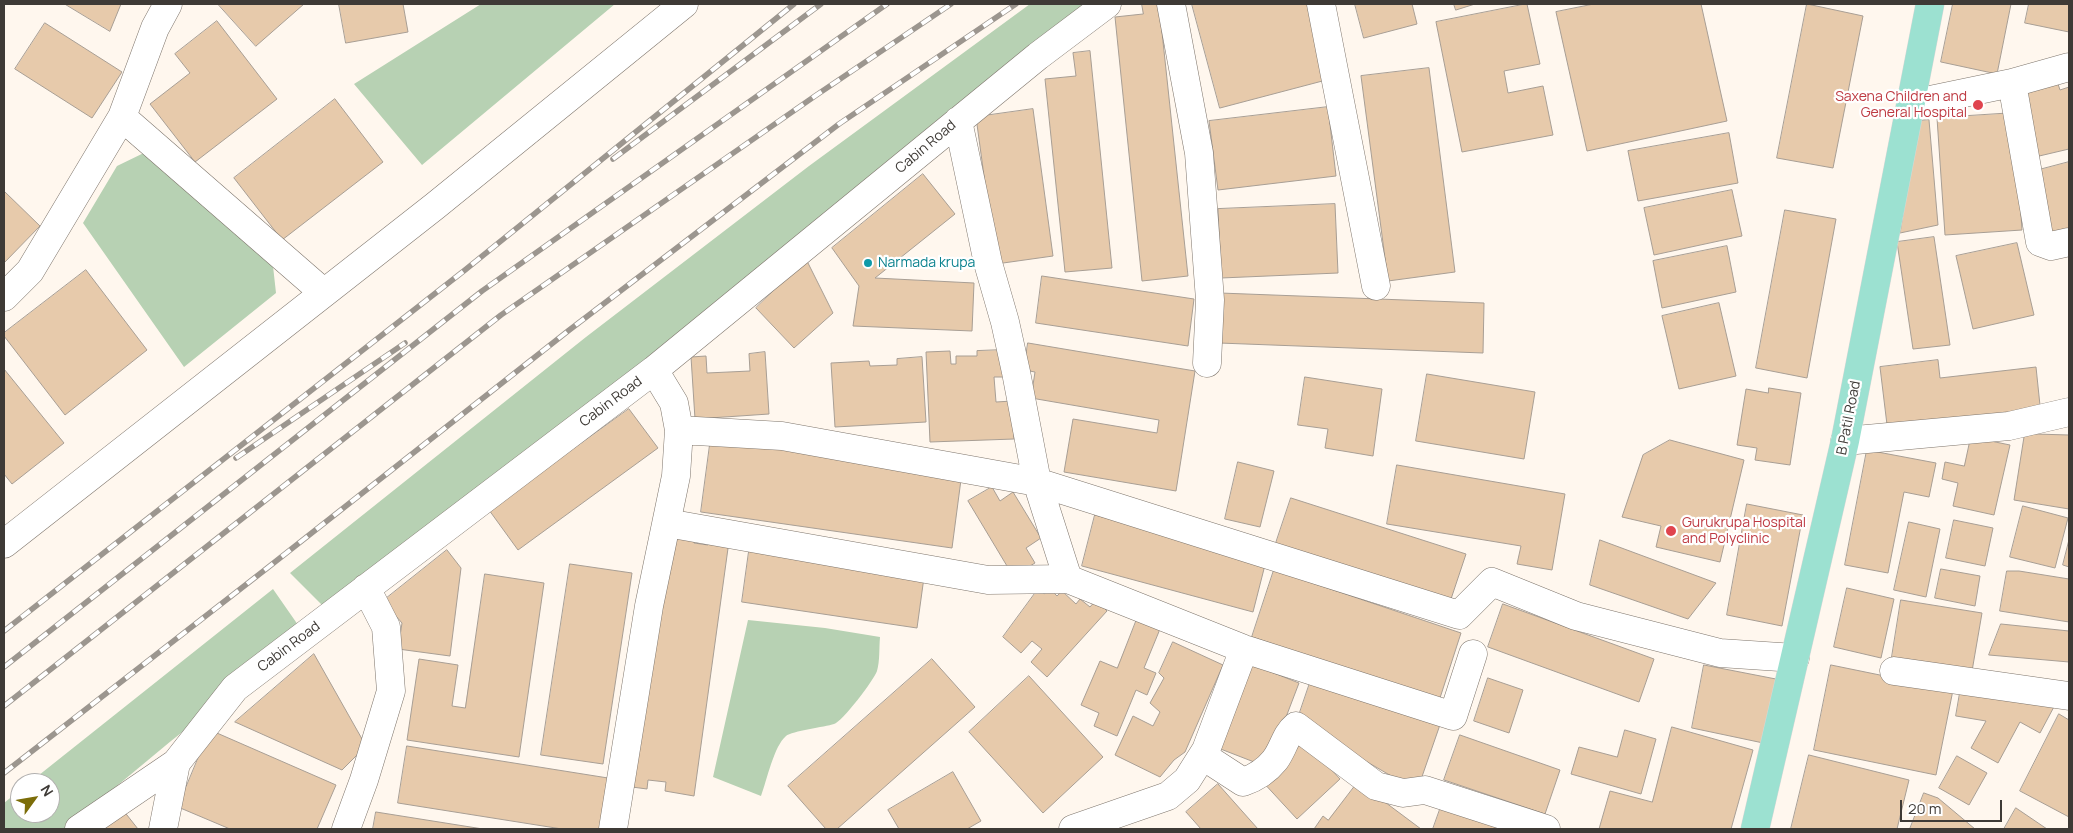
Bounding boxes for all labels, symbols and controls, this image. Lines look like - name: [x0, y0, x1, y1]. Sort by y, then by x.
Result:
- place label: Saxena Children and General Hospital: [1835, 89, 1967, 121]
- marker: Saxena Children and General Hospital: [1971, 98, 1985, 112]
- street label: Cabin Road: [892, 117, 960, 177]
- place label: Narmada krupa: [878, 255, 975, 271]
- marker: Narmada krupa: [862, 257, 874, 269]
- street label: Cabin Road: [577, 373, 645, 431]
- street label: B Patil Road: [1834, 379, 1864, 457]
- place label: Gurukrupa Hospital and Polyclinic: [1682, 515, 1806, 548]
- marker: Gurukrupa Hospital and Polyclinic: [1664, 524, 1678, 538]
- street label: Cabin Road: [255, 618, 323, 676]
- north arrow: [10, 773, 60, 823]
- text: N: [37, 781, 58, 800]
- scale bar: [1903, 790, 2006, 822]
- text: 20 m: [1908, 798, 1941, 819]

